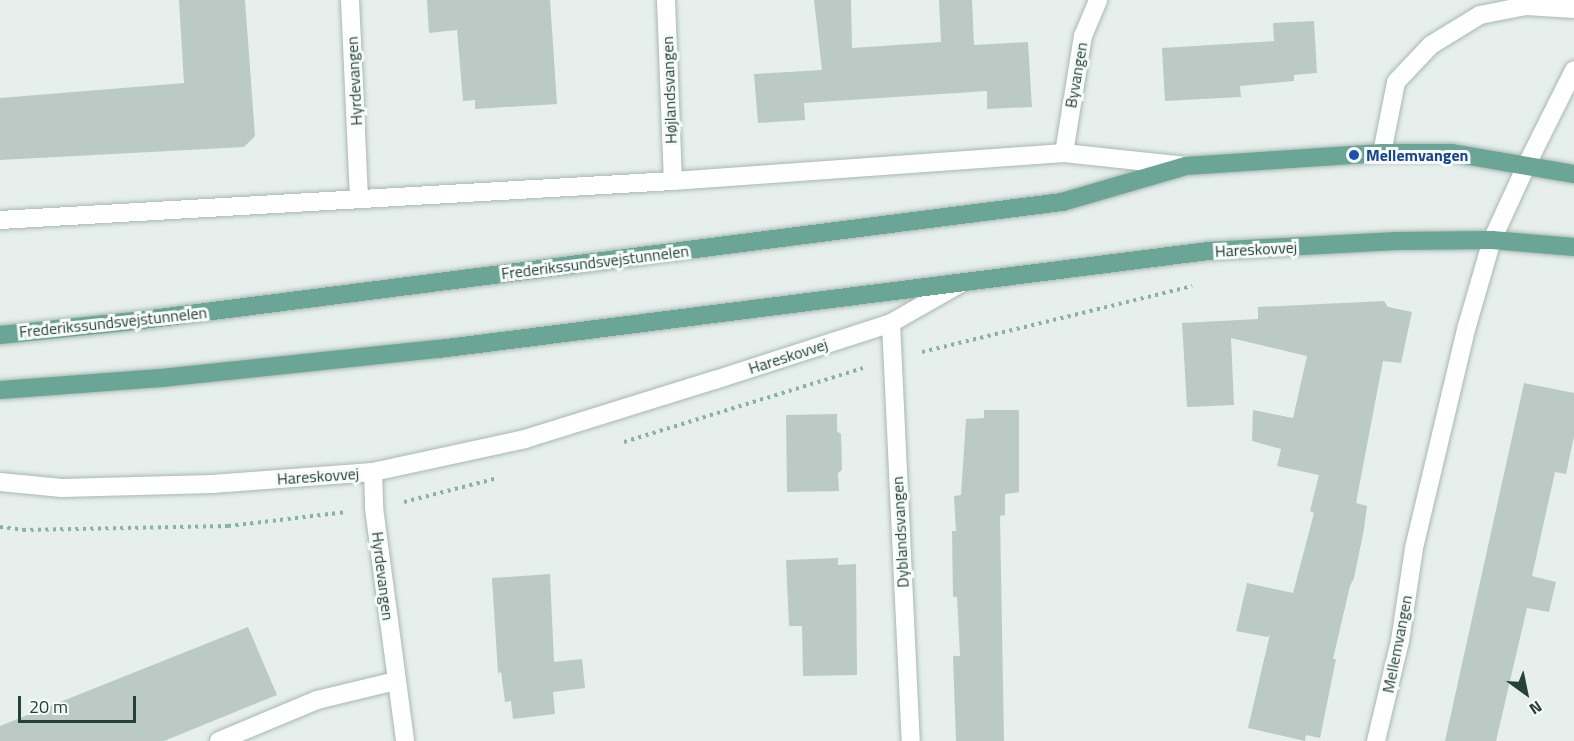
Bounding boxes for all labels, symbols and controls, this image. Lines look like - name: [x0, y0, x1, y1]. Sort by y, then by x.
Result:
- street label: Hyrdevangen: [342, 36, 366, 126]
- street label: Højlandsvangen: [658, 36, 680, 144]
- street label: Byvangen: [1061, 41, 1091, 109]
- place label: Mellemvangen: [1366, 145, 1468, 165]
- marker: Mellemvangen: [1347, 148, 1361, 162]
- street label: Hareskovvej: [1214, 237, 1298, 261]
- street label: Frederikssundsvejstunnelen: [500, 241, 690, 283]
- street label: Frederikssundsvejstunnelen: [18, 303, 208, 341]
- street label: Hareskovvej: [746, 334, 830, 378]
- street label: Hareskovvej: [276, 464, 360, 488]
- street label: Dyblandsvangen: [887, 476, 913, 588]
- street label: Hyrdevangen: [368, 530, 398, 622]
- street label: Mellemvangen: [1378, 593, 1416, 695]
- north arrow: [1496, 663, 1556, 723]
- scale bar: [21, 684, 140, 722]
- text: 20 m: [29, 693, 68, 720]
- text: N: [1525, 695, 1547, 721]

